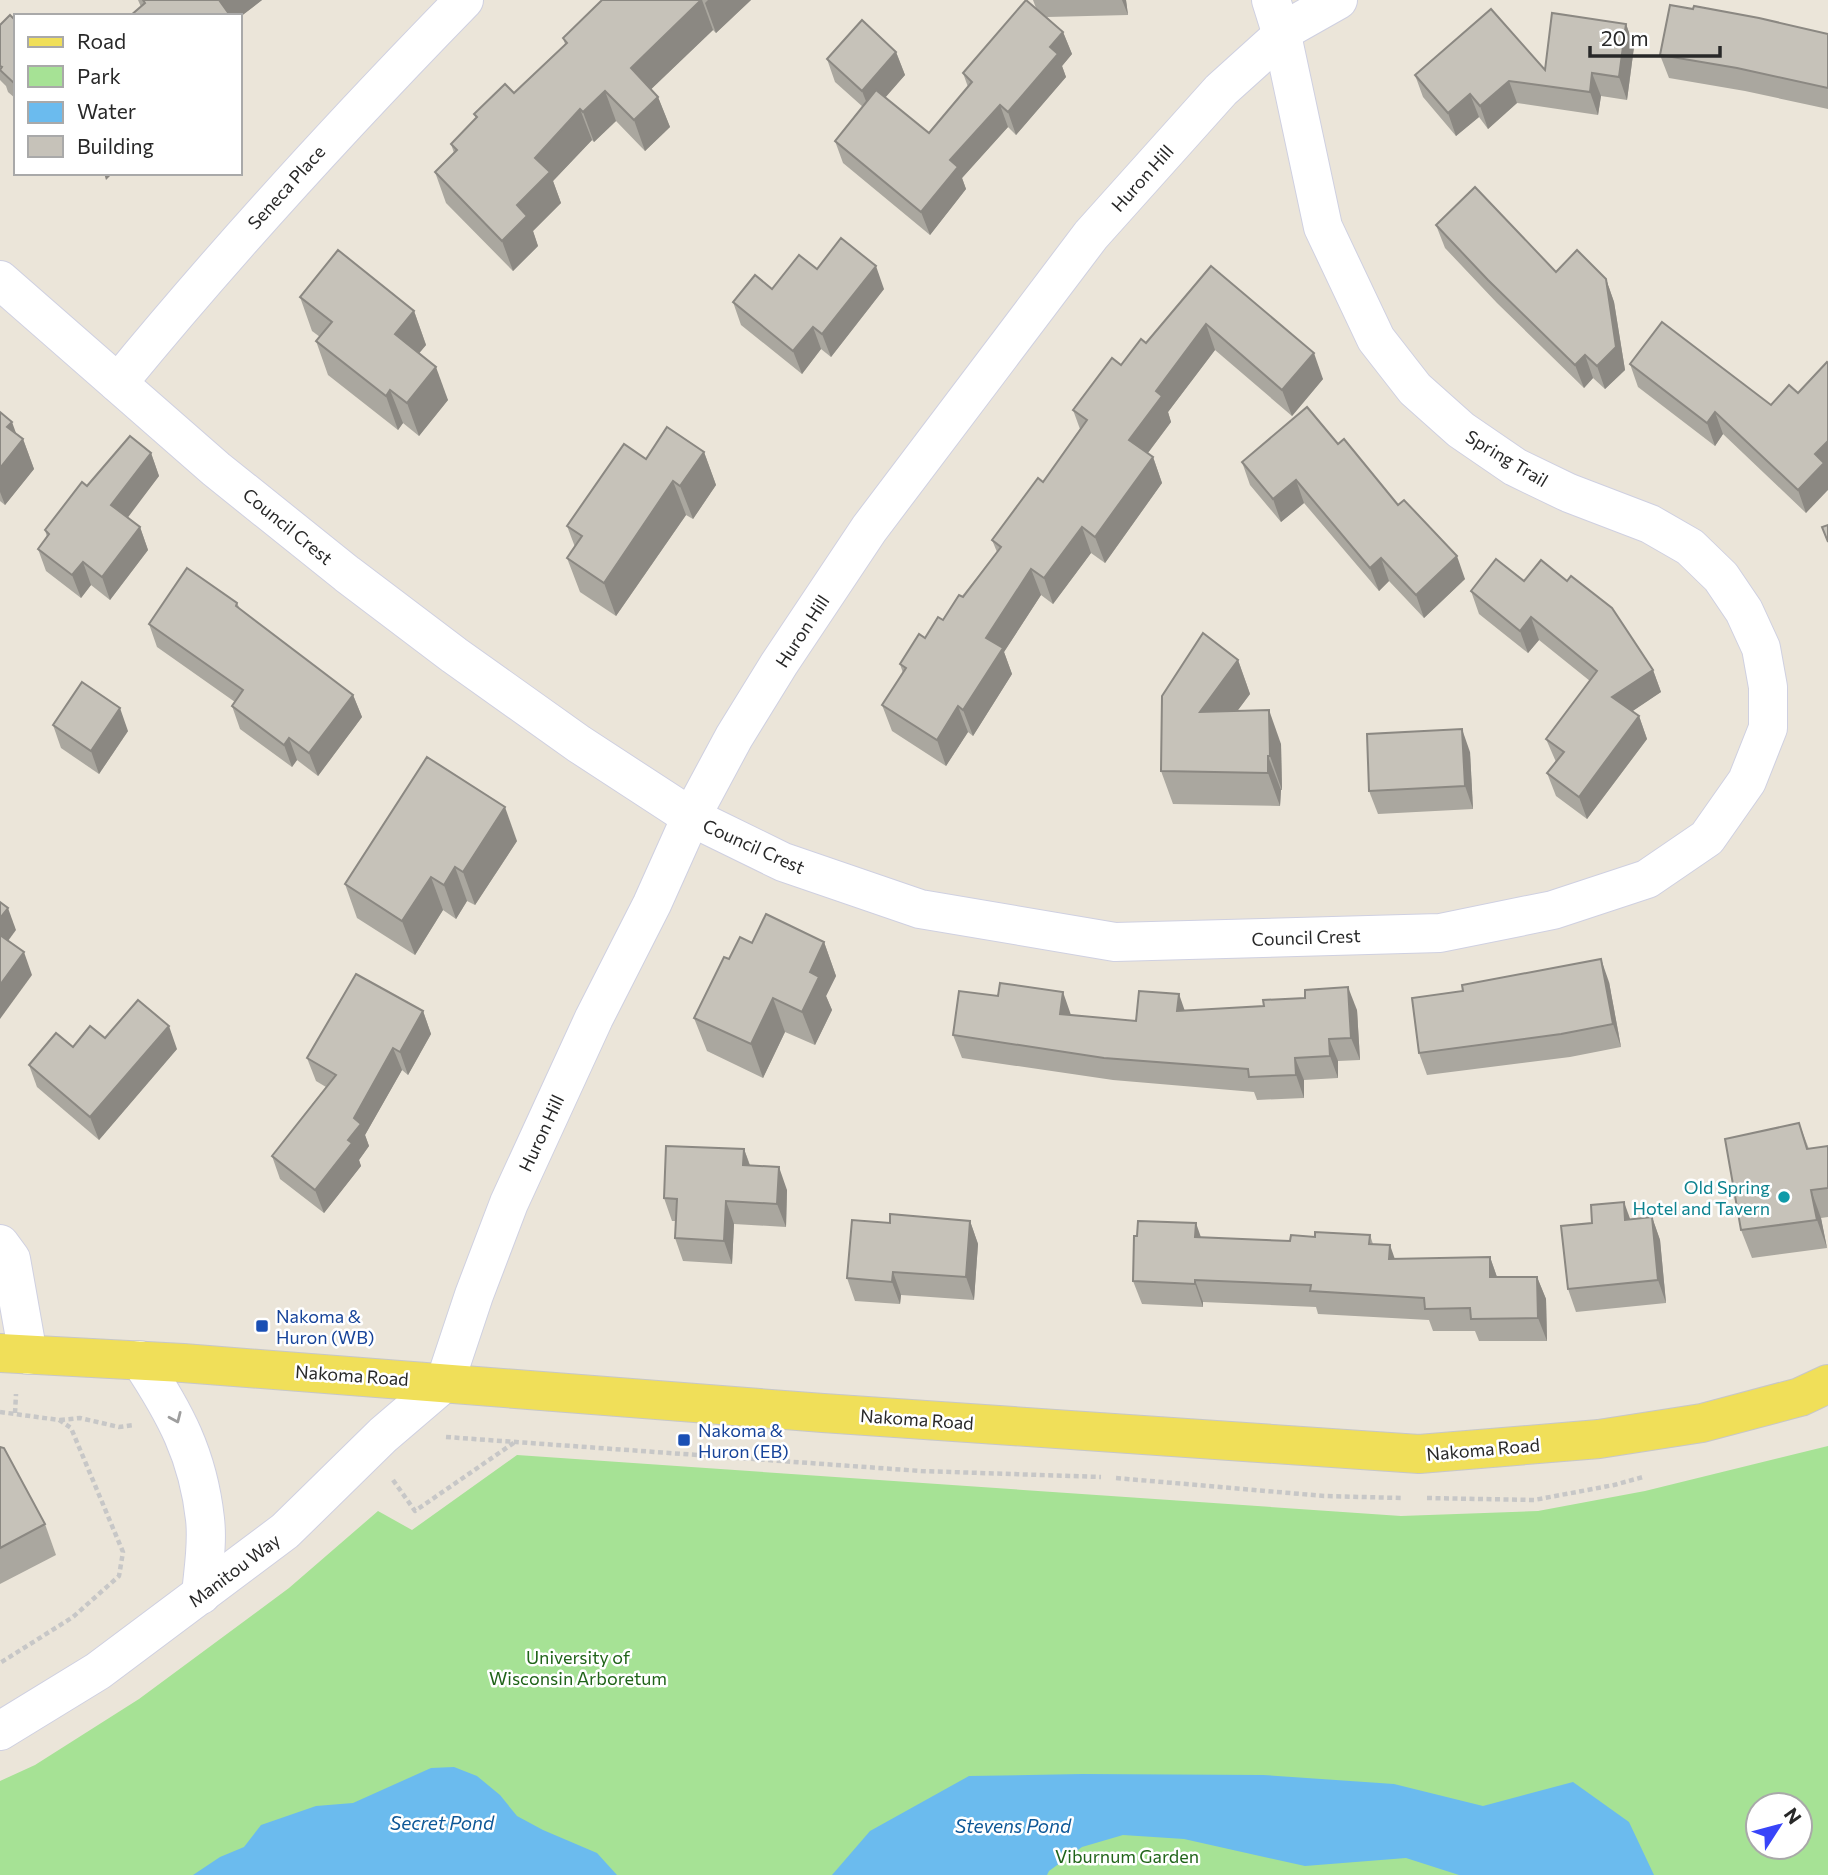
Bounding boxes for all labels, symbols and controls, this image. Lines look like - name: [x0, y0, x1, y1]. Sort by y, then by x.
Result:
- legend: [14, 14, 242, 175]
- scale bar: [1590, 14, 1720, 58]
- text: 20 m: [1601, 25, 1649, 50]
- text: Road: [77, 28, 126, 53]
- text: Park: [77, 63, 121, 88]
- text: Water: [77, 98, 136, 123]
- text: Building: [77, 133, 154, 158]
- street label: Huron Hill: [1106, 140, 1178, 216]
- street label: Seneca Place: [243, 141, 329, 233]
- street label: Spring Trail: [1462, 425, 1552, 491]
- street label: Council Crest: [239, 483, 337, 569]
- street label: Huron Hill: [770, 591, 834, 671]
- street label: Council Crest: [700, 814, 808, 878]
- street label: Council Crest: [1251, 924, 1361, 950]
- street label: Huron Hill: [514, 1091, 568, 1175]
- place label: Old Spring Hotel and Tavern: [1632, 1176, 1770, 1219]
- marker: Old Spring Hotel and Tavern: [1776, 1189, 1792, 1205]
- place label: Nakoma & Huron (WB): [276, 1305, 374, 1348]
- marker: Nakoma & Huron (WB): [254, 1318, 270, 1334]
- street label: Nakoma Road: [295, 1360, 409, 1390]
- street label: Nakoma Road: [860, 1404, 974, 1434]
- one-way arrow: [168, 1411, 182, 1424]
- place label: Nakoma & Huron (EB): [698, 1419, 789, 1462]
- marker: Nakoma & Huron (EB): [676, 1432, 692, 1448]
- street label: Nakoma Road: [1425, 1433, 1541, 1465]
- street label: Manitou Way: [184, 1528, 284, 1612]
- park label: University of Wisconsin Arboretum: [489, 1646, 667, 1689]
- north arrow: [1744, 1791, 1814, 1861]
- text: N: [1780, 1803, 1807, 1828]
- water label: Secret Pond: [390, 1811, 495, 1834]
- water label: Stevens Pond: [955, 1814, 1072, 1837]
- park label: Viburnum Garden: [1055, 1845, 1199, 1867]

